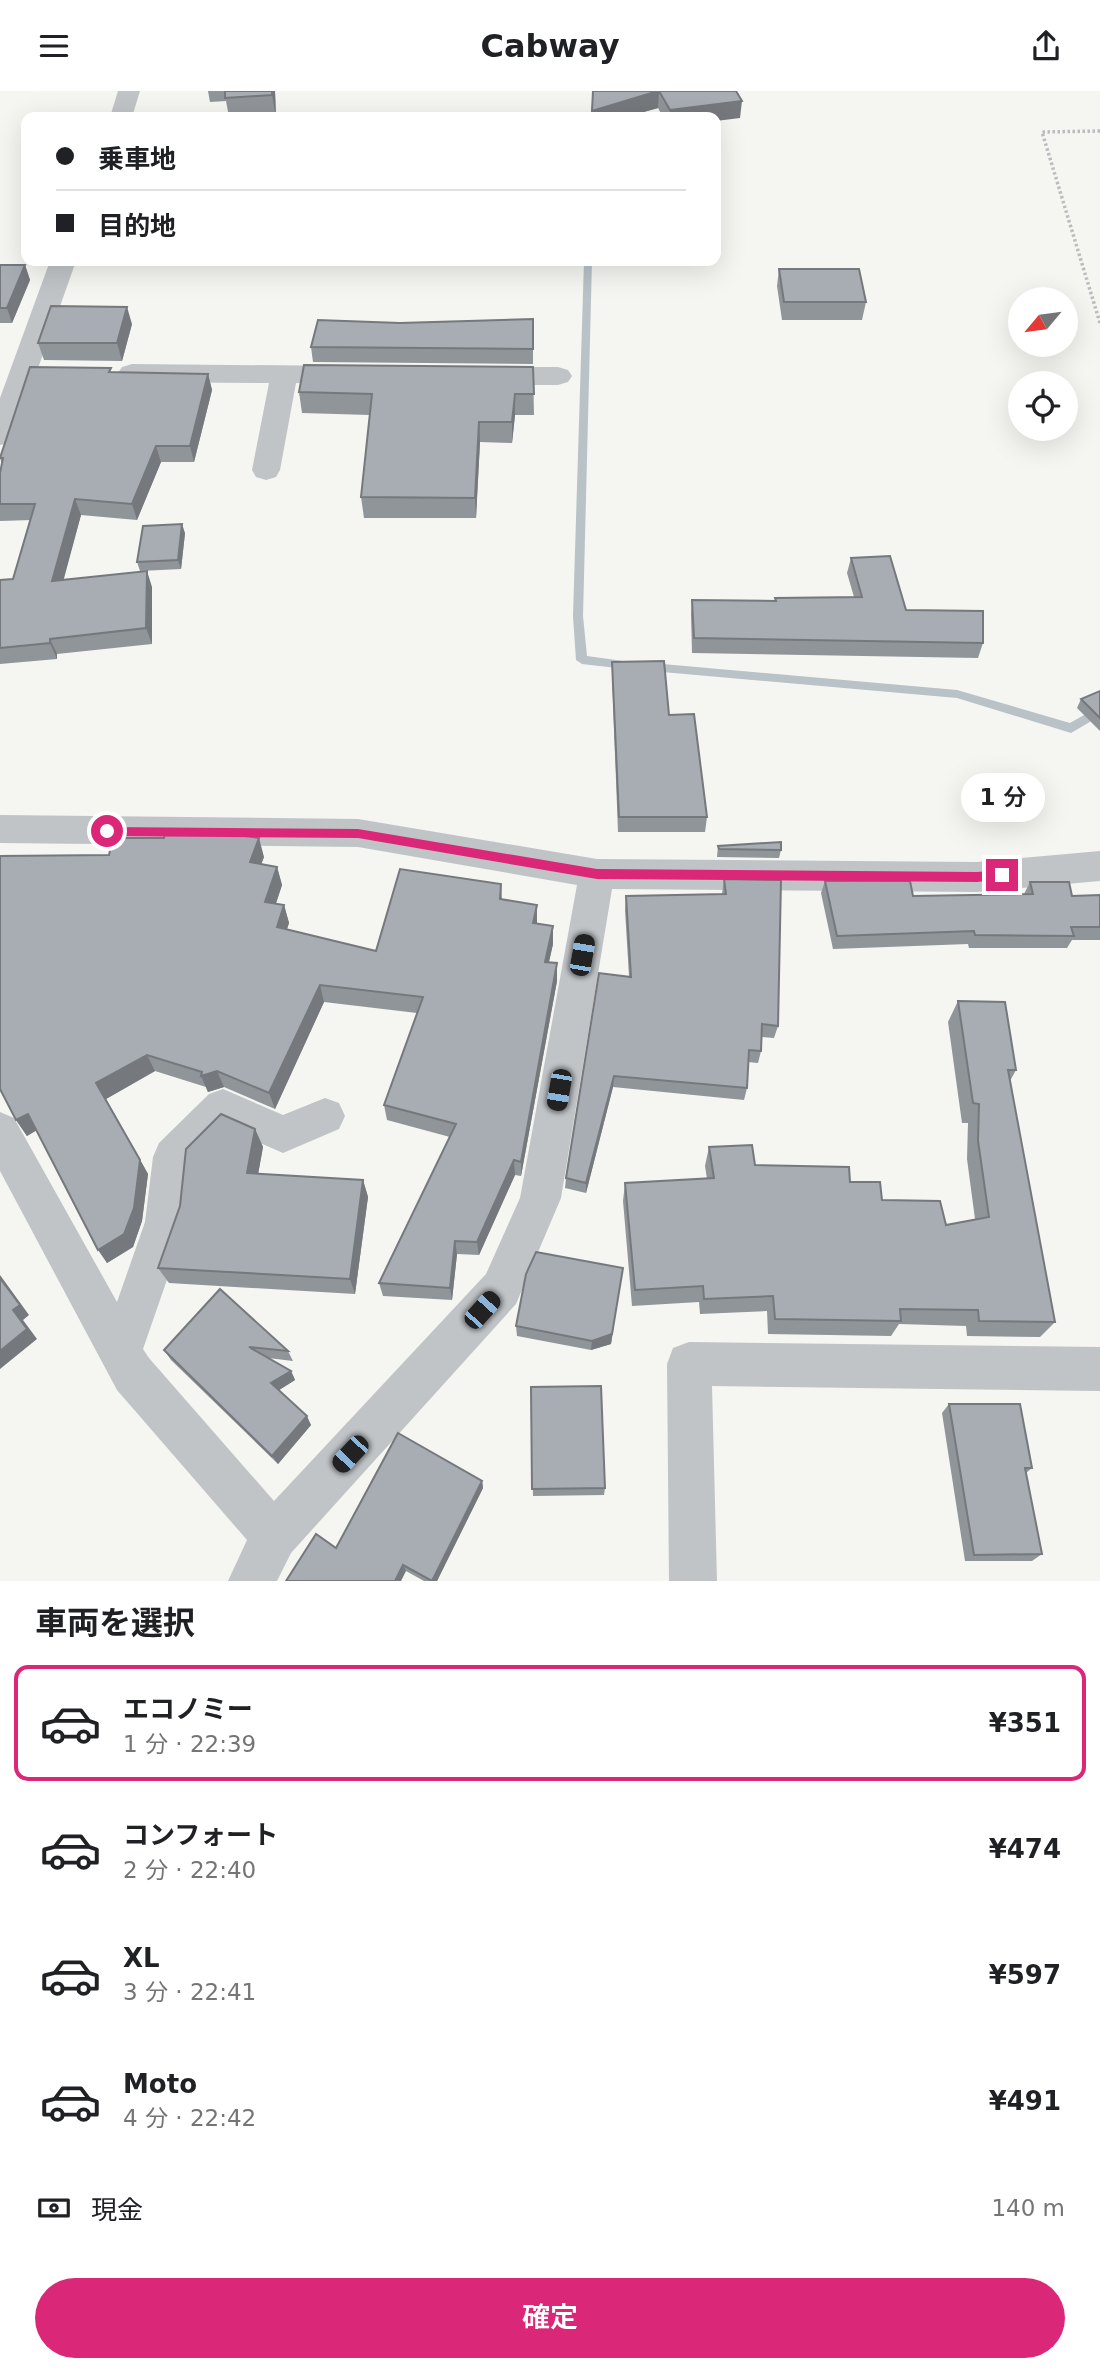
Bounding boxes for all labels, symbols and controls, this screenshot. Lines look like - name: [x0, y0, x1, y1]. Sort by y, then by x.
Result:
- icon: menu: [35, 27, 73, 65]
- text: Cabway: [480, 27, 620, 65]
- icon: share: [1027, 27, 1065, 65]
- text: 乗車地: [98, 144, 176, 174]
- text: 目的地: [98, 211, 176, 241]
- north arrow: [1008, 287, 1078, 357]
- map controls: [1008, 287, 1078, 441]
- button: locate: [1008, 371, 1078, 441]
- callout: 1 分: [960, 773, 1044, 823]
- text: 1 分: [979, 784, 1027, 810]
- route start: [91, 815, 123, 847]
- route end: [986, 859, 1018, 891]
- car: [569, 932, 596, 978]
- car: [546, 1067, 573, 1113]
- car: [461, 1287, 504, 1333]
- car: [328, 1431, 373, 1477]
- text: 車両を選択: [35, 1604, 195, 1642]
- icon: car: [39, 1692, 102, 1755]
- text: エコノミー: [123, 1694, 253, 1724]
- text: ¥351: [989, 1708, 1061, 1738]
- text: 1 分 · 22:39: [123, 1731, 256, 1757]
- icon: car: [39, 1818, 102, 1881]
- text: コンフォート: [123, 1820, 278, 1850]
- text: ¥474: [989, 1834, 1061, 1864]
- text: 2 分 · 22:40: [123, 1857, 256, 1883]
- text: XL: [123, 1943, 160, 1973]
- icon: car: [39, 1944, 102, 2007]
- text: ¥597: [989, 1960, 1061, 1990]
- text: 3 分 · 22:41: [123, 1979, 256, 2005]
- text: Moto: [123, 2069, 197, 2099]
- icon: car: [39, 2070, 102, 2133]
- text: ¥491: [989, 2086, 1061, 2116]
- text: 4 分 · 22:42: [123, 2105, 256, 2131]
- icon: cash: [35, 2189, 73, 2227]
- text: 現金: [91, 2195, 143, 2225]
- text: 140 m: [991, 2195, 1065, 2221]
- button: 確定: [35, 2278, 1065, 2358]

